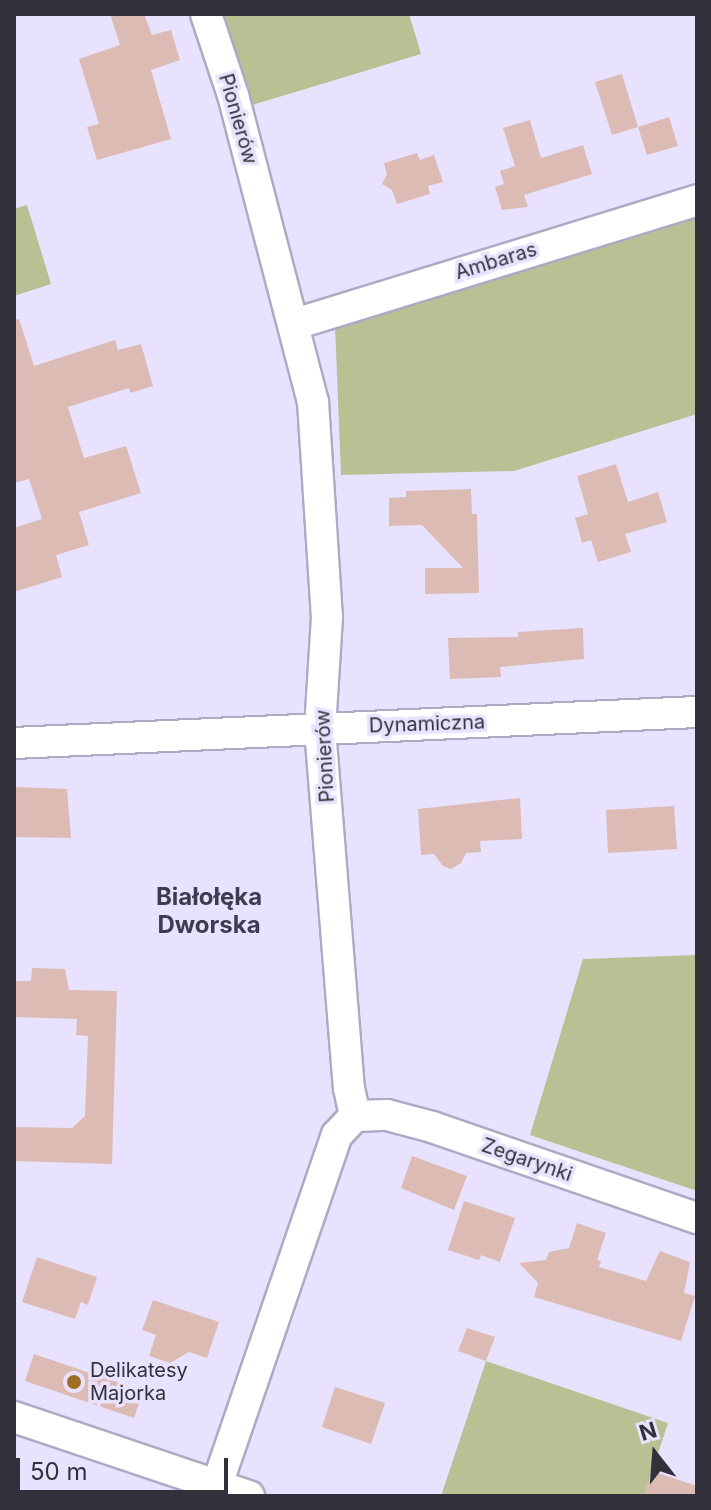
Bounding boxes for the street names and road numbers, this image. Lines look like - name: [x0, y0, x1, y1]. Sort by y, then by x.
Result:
- street label: Pionierów: [214, 71, 262, 167]
- street label: Ambaras: [452, 237, 540, 285]
- street label: Pionierów: [311, 709, 339, 803]
- street label: Dynamiczna: [368, 710, 486, 738]
- street label: Zegarynki: [478, 1133, 576, 1187]

